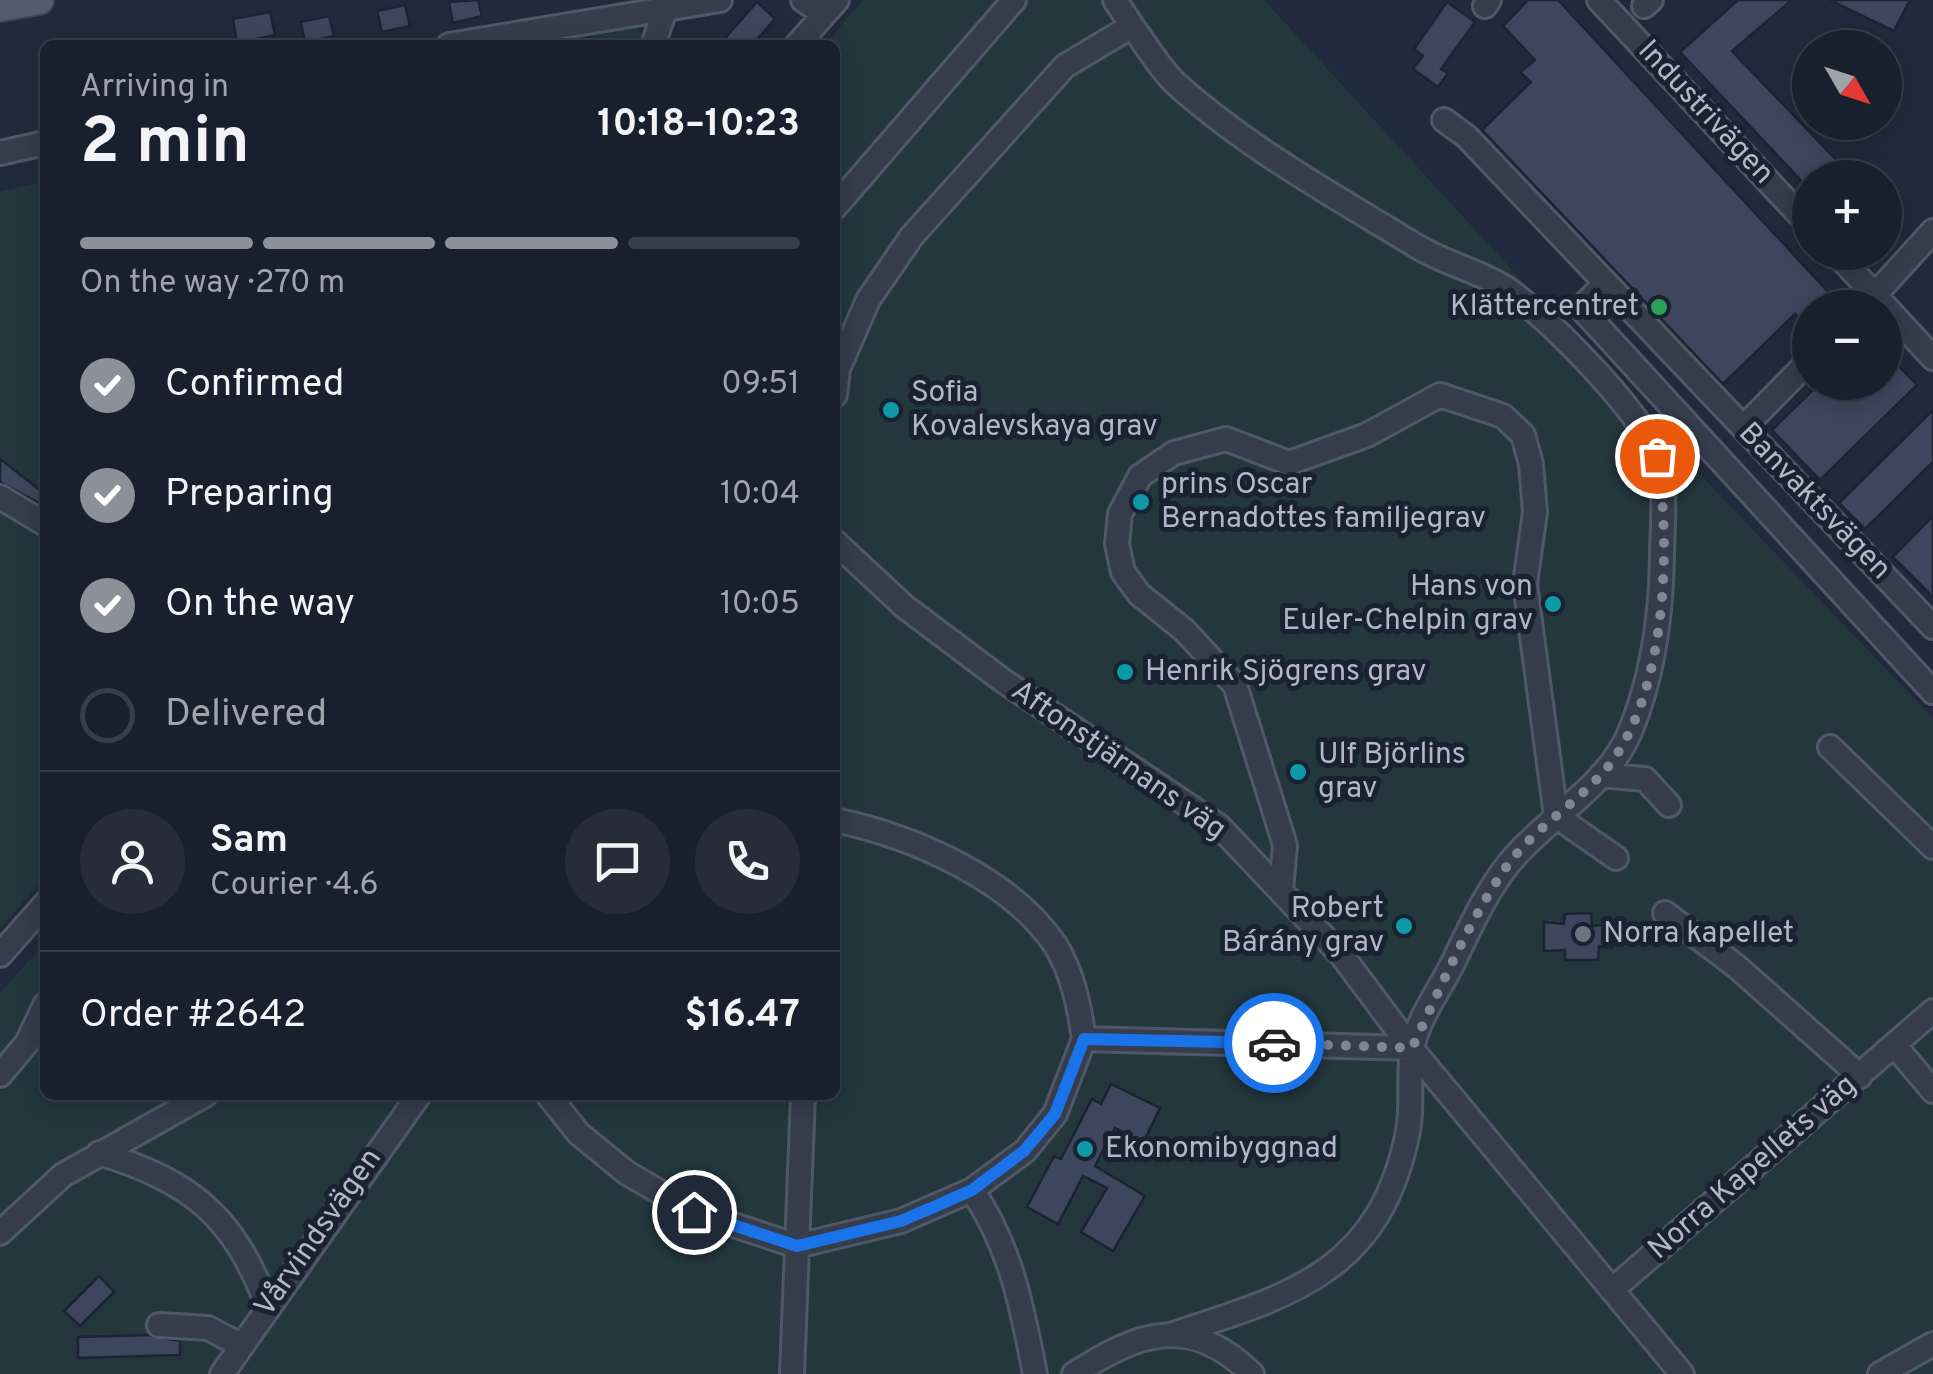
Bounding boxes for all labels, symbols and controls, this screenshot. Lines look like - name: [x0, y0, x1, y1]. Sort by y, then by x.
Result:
- north arrow: [1792, 30, 1902, 140]
- map controls: [1792, 30, 1902, 400]
- street label: Industrivägen: [1629, 33, 1781, 193]
- text: Arriving in: [80, 68, 229, 108]
- text: 10:18–10:23: [597, 101, 800, 150]
- text: 2 min: [80, 104, 250, 186]
- button: +: [1792, 160, 1902, 270]
- text: On the way · 270 m: [80, 264, 345, 304]
- place label: Klättercentret: [1450, 289, 1639, 326]
- button: −: [1792, 290, 1902, 400]
- marker: Klättercentret: [1648, 296, 1670, 318]
- icon: check: [80, 358, 135, 413]
- text: Confirmed: [165, 361, 344, 410]
- text: 09:51: [721, 365, 800, 405]
- place label: Sofia Kovalevskaya grav: [911, 375, 1158, 446]
- marker: Sofia Kovalevskaya grav: [880, 399, 902, 421]
- pin: [1615, 414, 1700, 499]
- street label: Banvaktsvägen: [1730, 416, 1898, 588]
- icon: bag: [1630, 429, 1685, 484]
- place label: prins Oscar Bernadottes familjegrav: [1161, 467, 1486, 538]
- icon: check: [80, 468, 135, 523]
- text: Preparing: [165, 471, 334, 520]
- text: 10:04: [720, 475, 800, 515]
- marker: prins Oscar Bernadottes familjegrav: [1130, 491, 1152, 513]
- place label: Hans von Euler-Chelpin grav: [1282, 569, 1533, 640]
- icon: check: [80, 578, 135, 633]
- text: On the way: [165, 581, 355, 630]
- text: 10:05: [720, 585, 800, 625]
- marker: Hans von Euler-Chelpin grav: [1542, 593, 1564, 615]
- place label: Henrik Sjögrens grav: [1145, 654, 1426, 691]
- marker: Henrik Sjögrens grav: [1114, 661, 1136, 683]
- street label: Aftonstjärnans väg: [1004, 673, 1232, 849]
- text: Delivered: [165, 691, 327, 740]
- place label: Ulf Björlins grav: [1318, 737, 1466, 808]
- marker: Ulf Björlins grav: [1287, 761, 1309, 783]
- button: person: [80, 809, 185, 914]
- button: chat: [565, 809, 670, 914]
- button: phone: [695, 809, 800, 914]
- text: Sam: [210, 817, 288, 866]
- text: Courier · 4.6: [210, 866, 379, 906]
- place label: Robert Bárány grav: [1222, 891, 1384, 962]
- marker: Robert Bárány grav: [1393, 915, 1415, 937]
- place label: Norra kapellet: [1603, 916, 1794, 953]
- marker: Norra kapellet: [1572, 923, 1594, 945]
- text: Order #2642: [80, 992, 306, 1041]
- text: $16.47: [684, 992, 800, 1041]
- courier: [1224, 993, 1324, 1093]
- icon: car: [1247, 1016, 1302, 1071]
- street label: Norra Kapellets väg: [1641, 1068, 1865, 1268]
- place label: Ekonomibyggnad: [1105, 1131, 1338, 1168]
- marker: Ekonomibyggnad: [1074, 1138, 1096, 1160]
- street label: Vårvindsvägen: [247, 1142, 391, 1324]
- pin: [652, 1170, 737, 1255]
- icon: home: [667, 1185, 722, 1240]

